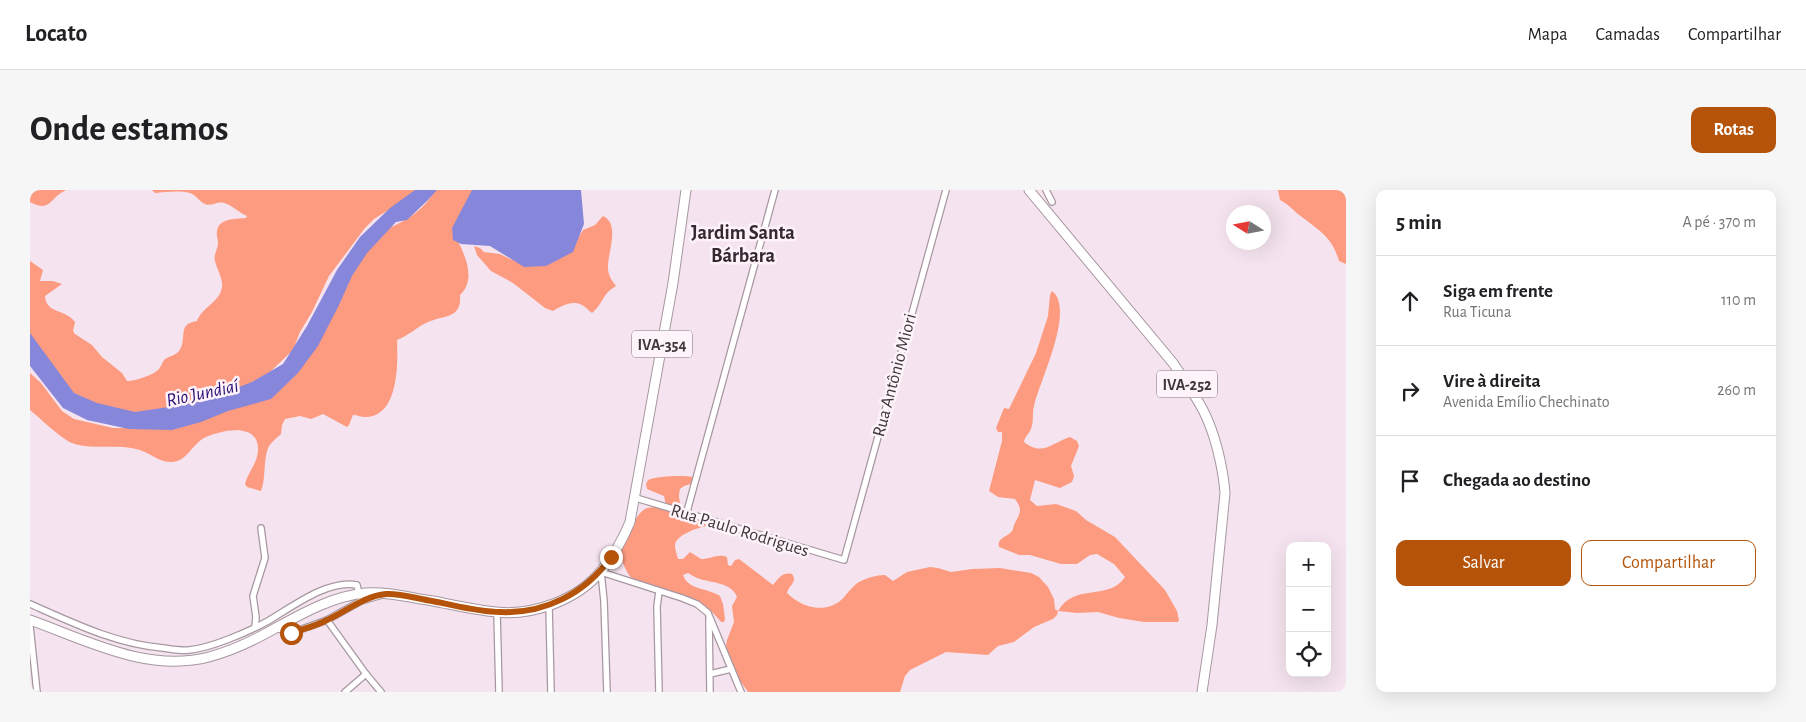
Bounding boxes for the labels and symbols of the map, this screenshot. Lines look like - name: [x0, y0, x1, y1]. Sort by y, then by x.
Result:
- north arrow: [1226, 205, 1271, 250]
- district label: Jardim Santa Bárbara: [691, 223, 795, 266]
- street label: Rua Antônio Miori: [870, 312, 920, 439]
- road number: IVA-354: [632, 330, 692, 358]
- road number: IVA-252: [1157, 370, 1217, 398]
- water label: Rio Jundiaí: [165, 376, 241, 410]
- street label: Rua Paulo Rodrigues: [669, 501, 811, 561]
- route end: [600, 546, 623, 569]
- route start: [280, 622, 303, 645]

